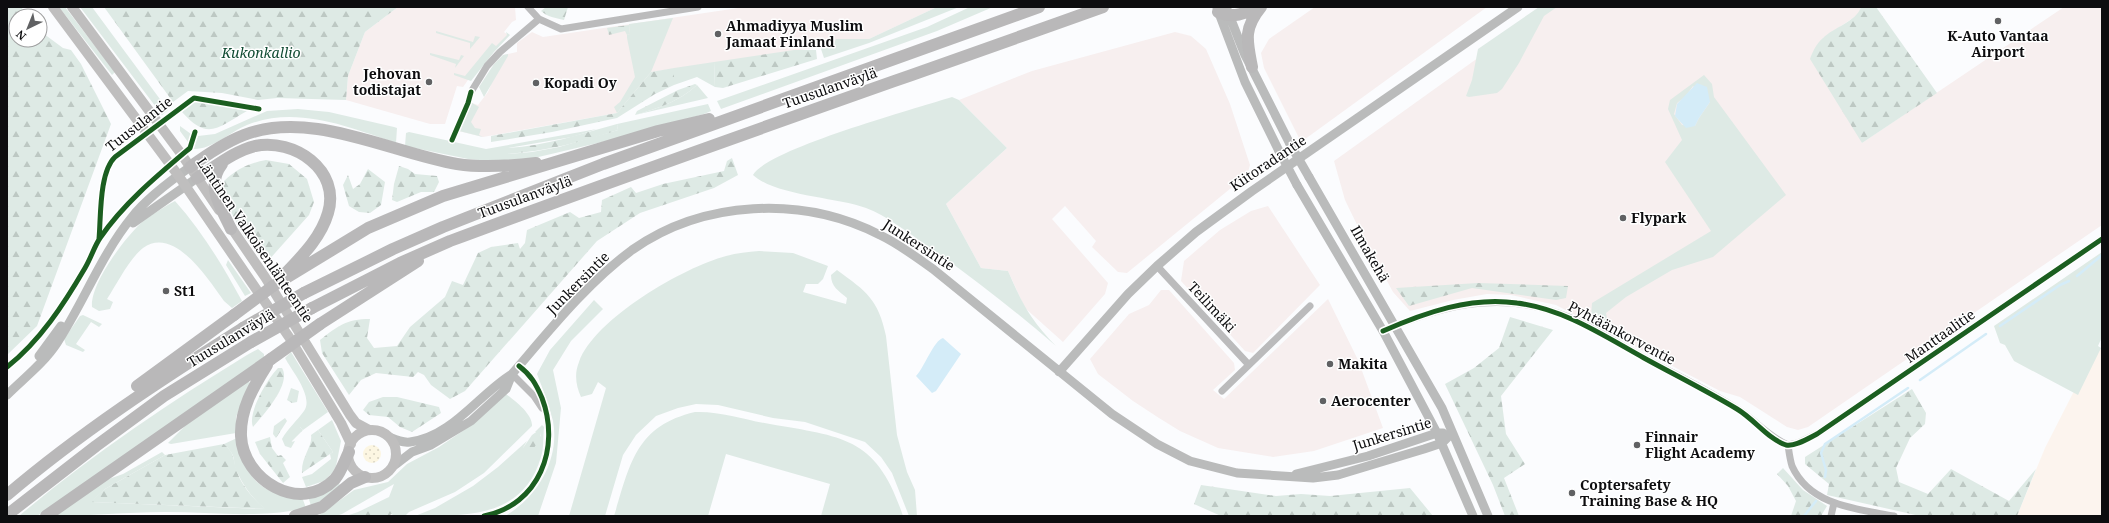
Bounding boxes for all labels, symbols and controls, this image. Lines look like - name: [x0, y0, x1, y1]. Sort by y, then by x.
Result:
- north arrow: [8, 8, 48, 48]
- place label: Ahmadiyya Muslim Jamaat Finland: [725, 16, 864, 51]
- marker: K-Auto Vantaa Airport: [1993, 16, 2003, 26]
- place label: K-Auto Vantaa Airport: [1947, 26, 2049, 61]
- text: N: [12, 27, 29, 44]
- marker: Ahmadiyya Muslim Jamaat Finland: [713, 29, 723, 39]
- park label: Kukonkallio: [221, 43, 300, 62]
- street label: Tuusulanväylä: [780, 62, 880, 113]
- place label: Jehovan todistajat: [353, 64, 421, 99]
- place label: Kopadi Oy: [544, 73, 618, 92]
- marker: Jehovan todistajat: [424, 77, 434, 87]
- marker: Kopadi Oy: [531, 78, 541, 88]
- street label: Tuusulantie: [101, 92, 176, 156]
- street label: Kiitoradantie: [1226, 130, 1310, 195]
- street label: Läntinen Valkoisenlähteentie: [193, 153, 318, 326]
- street label: Tuusulanväylä: [475, 171, 575, 222]
- place label: Flypark: [1631, 208, 1686, 227]
- marker: Flypark: [1618, 213, 1628, 223]
- street label: Junkersintie: [879, 214, 959, 275]
- street label: Ilmakehä: [1347, 222, 1394, 286]
- street label: Junkersintie: [541, 247, 613, 319]
- street label: Teilimäki: [1184, 277, 1241, 336]
- place label: St1: [174, 281, 196, 300]
- marker: St1: [161, 286, 171, 296]
- street label: Pyhtäänkorventie: [1565, 296, 1679, 369]
- street label: Tuusulanväylä: [184, 304, 278, 371]
- street label: Manttaalitie: [1901, 304, 1978, 367]
- place label: Makita: [1338, 354, 1388, 373]
- marker: Makita: [1325, 359, 1335, 369]
- place label: Aerocenter: [1331, 391, 1412, 410]
- marker: Aerocenter: [1318, 396, 1328, 406]
- street label: Junkersintie: [1349, 413, 1434, 455]
- place label: Finnair Flight Academy: [1645, 427, 1756, 462]
- marker: Finnair Flight Academy: [1632, 440, 1642, 450]
- place label: Coptersafety Training Base & HQ: [1580, 475, 1718, 510]
- marker: Coptersafety Training Base & HQ: [1567, 488, 1577, 498]

